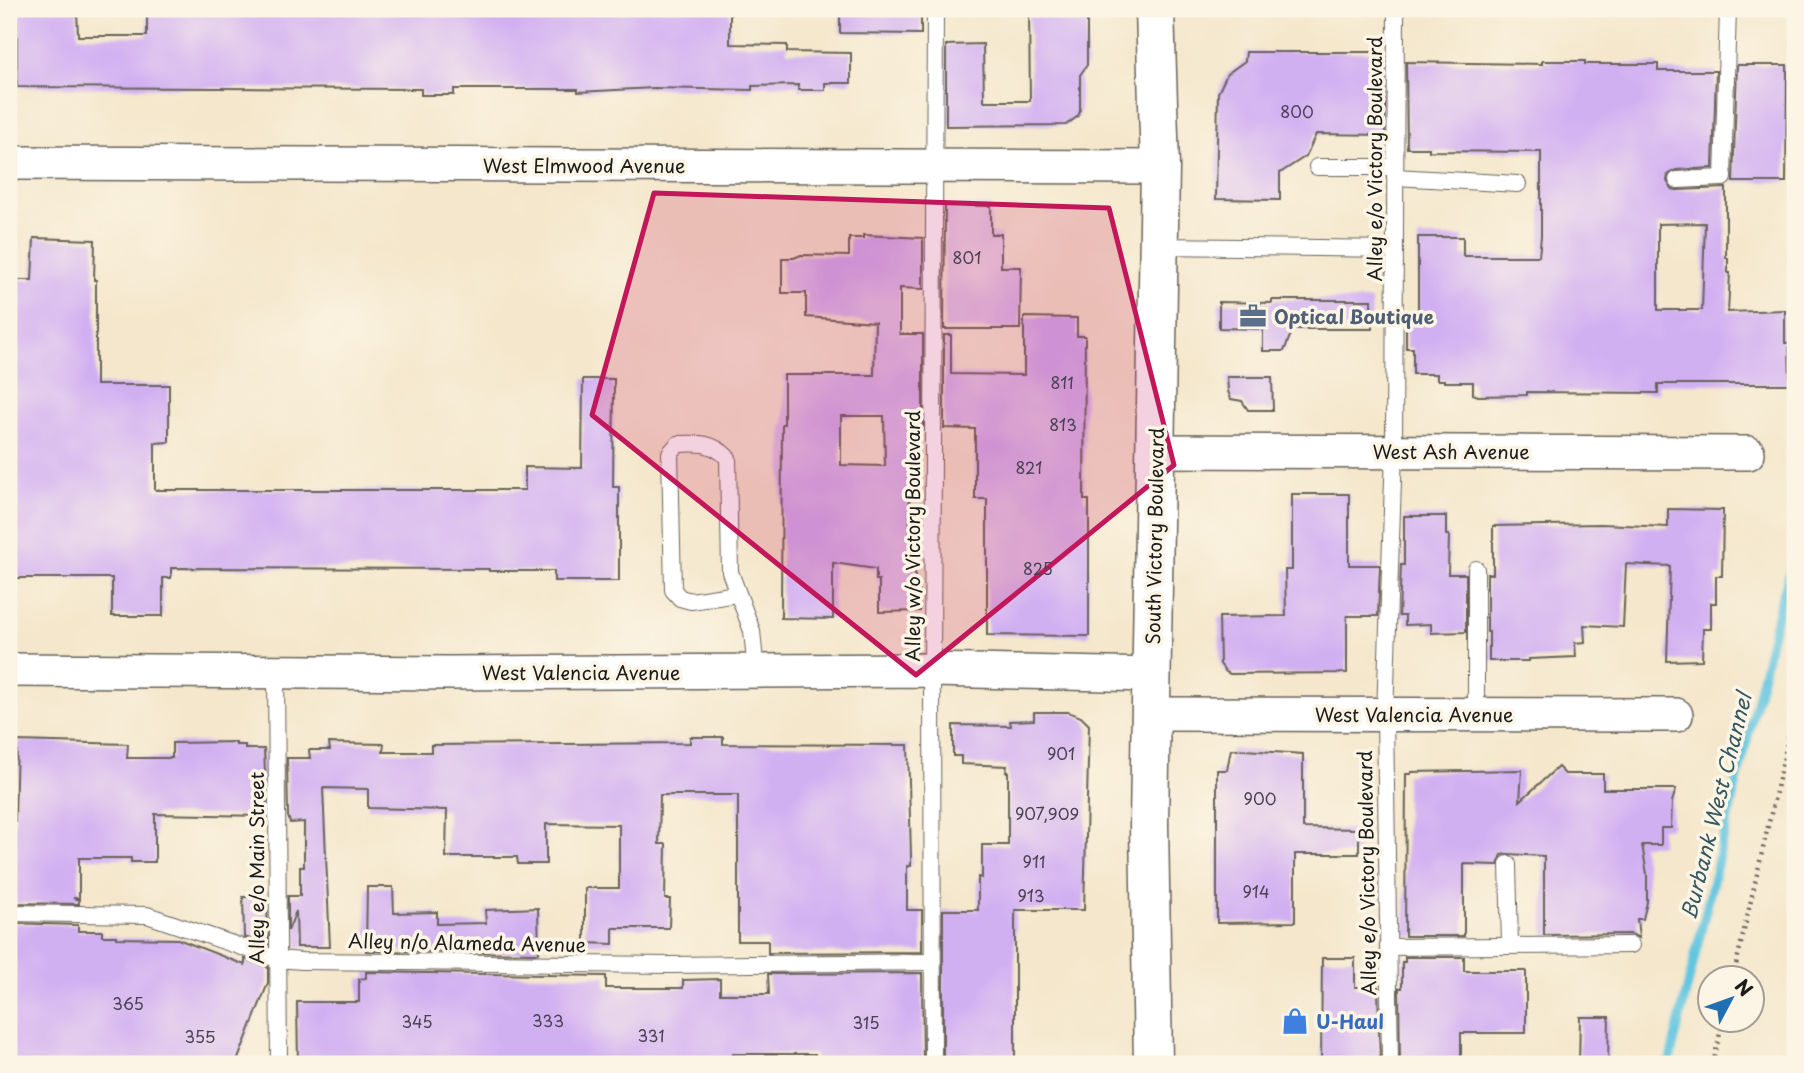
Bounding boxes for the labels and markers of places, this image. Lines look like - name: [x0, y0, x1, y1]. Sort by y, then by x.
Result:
- office icon: Optical Boutique: [1238, 301, 1268, 331]
- place label: Optical Boutique: [1274, 302, 1434, 330]
- shop icon: U-Haul: [1280, 1006, 1310, 1036]
- place label: U-Haul: [1316, 1007, 1384, 1035]

